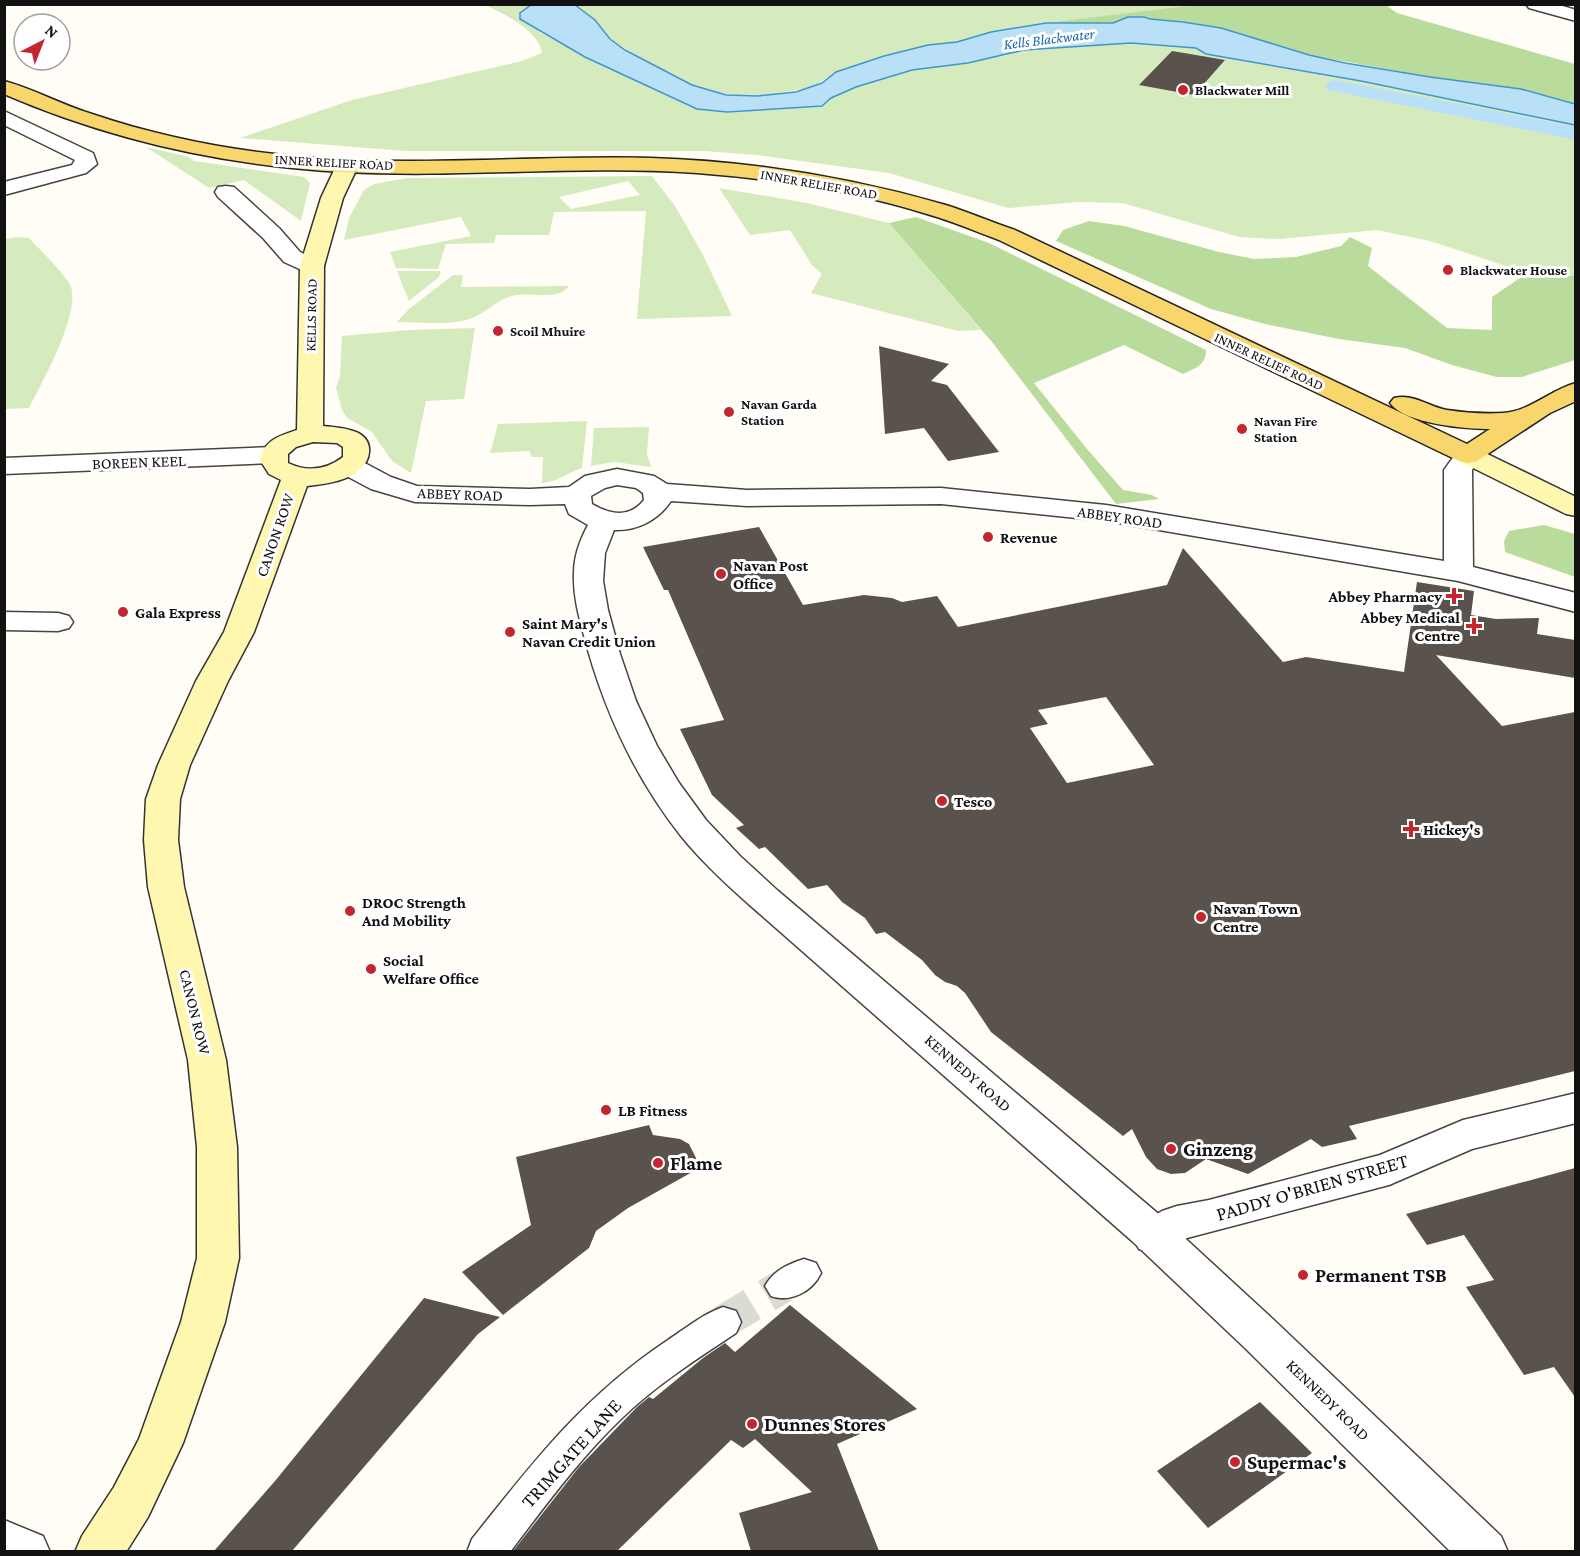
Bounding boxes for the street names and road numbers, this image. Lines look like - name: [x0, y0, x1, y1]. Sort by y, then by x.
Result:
- street label: INNER RELIEF ROAD: [274, 151, 394, 173]
- street label: INNER RELIEF ROAD: [759, 166, 879, 202]
- street label: KELLS ROAD: [302, 278, 320, 352]
- street label: INNER RELIEF ROAD: [1212, 329, 1326, 393]
- street label: BOREEN KEEL: [92, 452, 186, 472]
- street label: ABBEY ROAD: [417, 484, 503, 504]
- street label: CANON ROW: [253, 491, 297, 579]
- street label: ABBEY ROAD: [1076, 503, 1164, 531]
- street label: CANON ROW: [176, 968, 214, 1057]
- street label: KENNEDY ROAD: [922, 1031, 1014, 1115]
- street label: PADDY O'BRIEN STREET: [1213, 1149, 1411, 1225]
- street label: KENNEDY ROAD: [1283, 1356, 1373, 1444]
- street label: TRIMGATE LANE: [516, 1394, 626, 1512]

